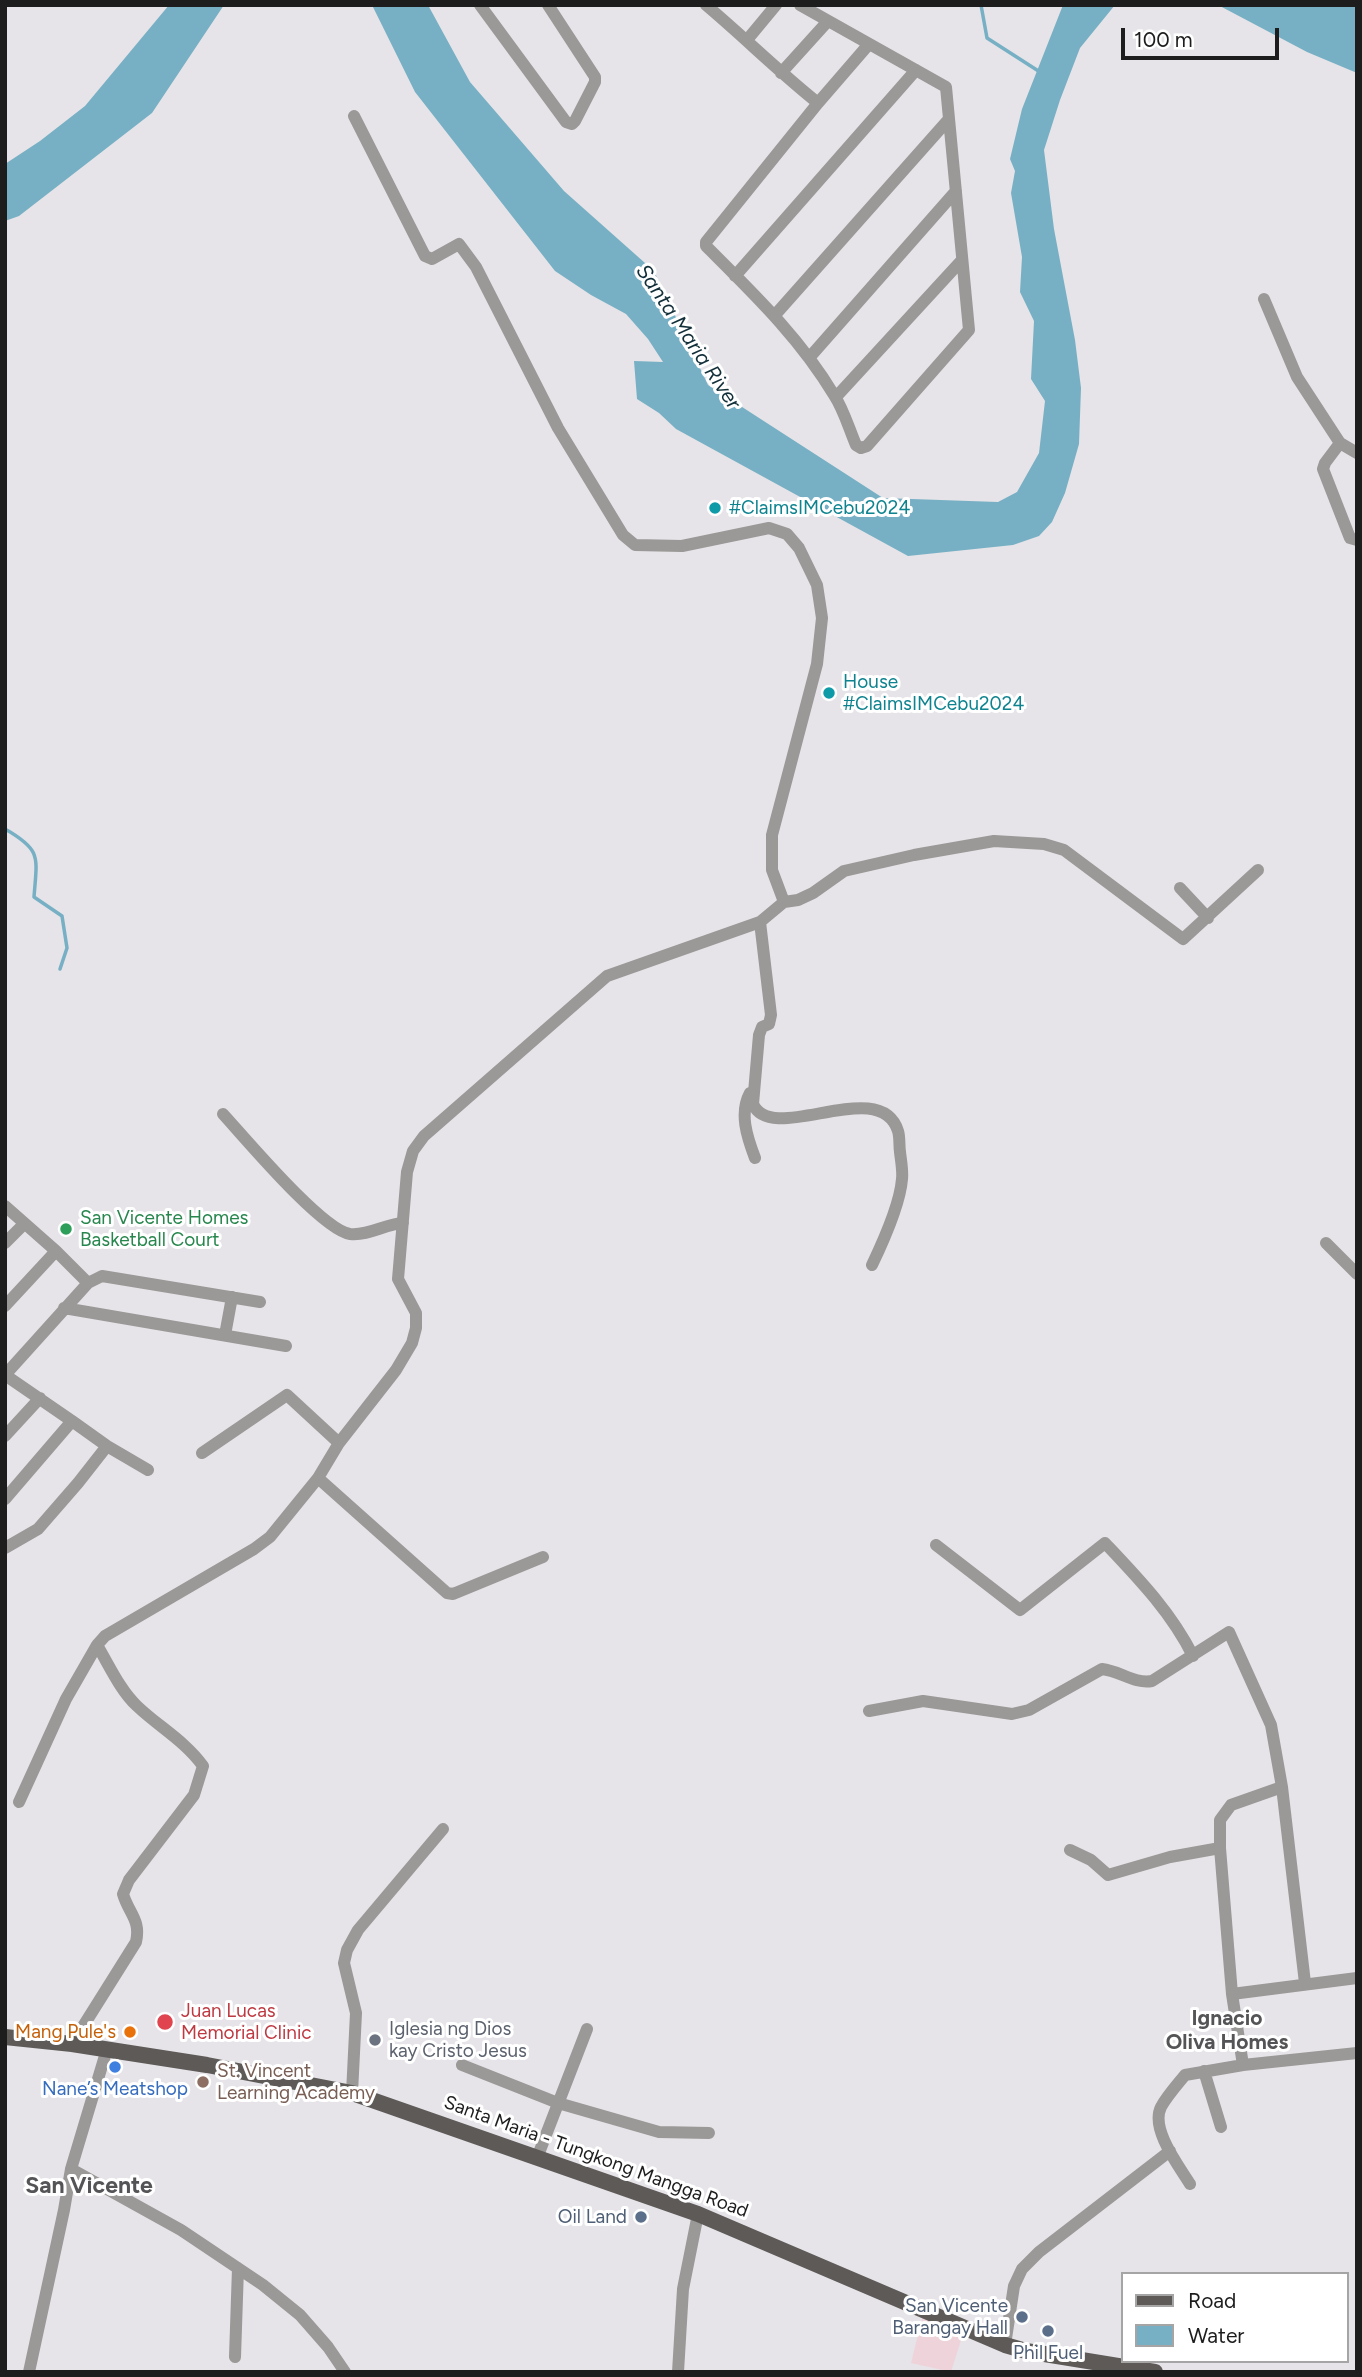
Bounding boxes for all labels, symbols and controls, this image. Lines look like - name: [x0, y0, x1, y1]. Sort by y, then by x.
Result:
- scale bar: [1124, 14, 1282, 58]
- text: 100 m: [1134, 27, 1193, 52]
- water label: Santa Maria River: [630, 260, 746, 414]
- place label: #ClaimsIMCebu2024: [729, 497, 910, 519]
- marker: #ClaimsIMCebu2024: [707, 500, 723, 516]
- place label: House #ClaimsIMCebu2024: [843, 671, 1024, 715]
- marker: House #ClaimsIMCebu2024: [821, 685, 837, 701]
- place label: San Vicente Homes Basketball Court: [80, 1207, 248, 1251]
- marker: San Vicente Homes Basketball Court: [58, 1221, 74, 1237]
- place label: Juan Lucas Memorial Clinic: [181, 2000, 312, 2044]
- district label: Ignacio Oliva Homes: [1166, 2006, 1288, 2056]
- marker: Juan Lucas Memorial Clinic: [155, 2012, 175, 2032]
- place label: Iglesia ng Dios kay Cristo Jesus: [389, 2018, 527, 2062]
- place label: Mang Pule's: [15, 2021, 116, 2043]
- marker: Mang Pule's: [122, 2024, 138, 2040]
- marker: Iglesia ng Dios kay Cristo Jesus: [367, 2032, 383, 2048]
- marker: Nane’s Meatshop: [107, 2059, 123, 2075]
- place label: St. Vincent Learning Academy: [217, 2060, 375, 2104]
- marker: St. Vincent Learning Academy: [195, 2074, 211, 2090]
- place label: Nane’s Meatshop: [42, 2078, 188, 2100]
- street label: Santa Maria - Tungkong Mangga Road: [441, 2091, 751, 2223]
- district label: San Vicente: [25, 2172, 153, 2200]
- place label: Oil Land: [558, 2206, 627, 2228]
- marker: Oil Land: [633, 2209, 649, 2225]
- legend: [1120, 2272, 1348, 2363]
- text: Road: [1188, 2288, 1236, 2313]
- place label: San Vicente Barangay Hall: [892, 2295, 1008, 2339]
- marker: San Vicente Barangay Hall: [1014, 2309, 1030, 2325]
- marker: Phil Fuel: [1040, 2323, 1056, 2339]
- text: Water: [1188, 2323, 1244, 2348]
- place label: Phil Fuel: [1013, 2342, 1083, 2364]

